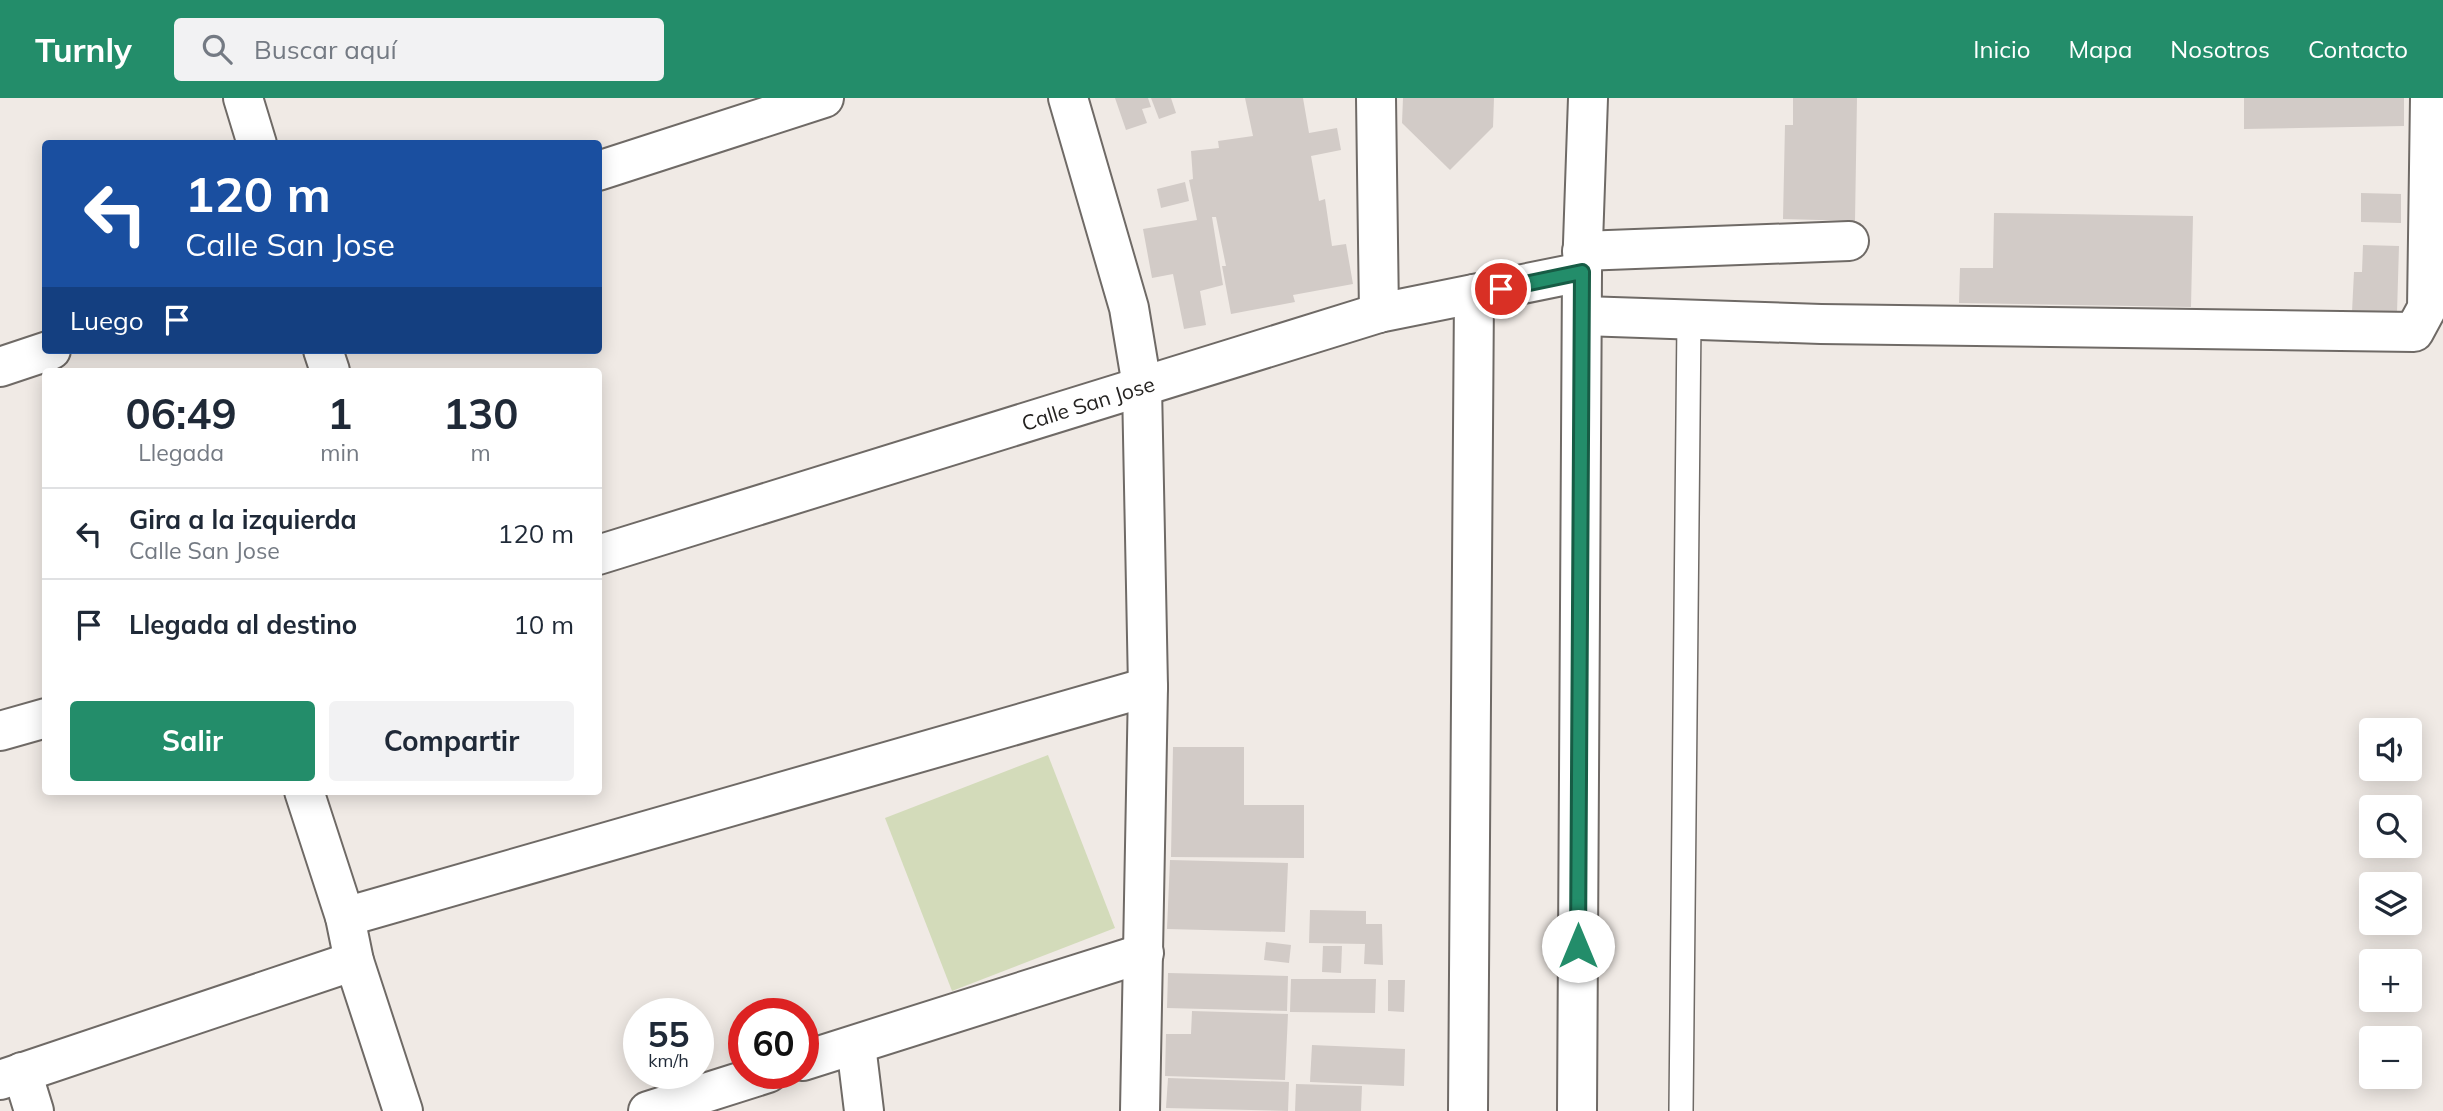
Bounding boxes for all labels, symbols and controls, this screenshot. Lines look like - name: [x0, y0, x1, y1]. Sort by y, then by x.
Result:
- search box: [174, 18, 664, 81]
- text: Turnly: [35, 29, 132, 70]
- icon: search: [198, 30, 236, 68]
- text: Buscar aquí: [254, 33, 397, 66]
- text: Inicio: [1973, 34, 2030, 64]
- text: Mapa: [2068, 34, 2132, 64]
- text: Nosotros: [2170, 34, 2270, 64]
- text: Contacto: [2308, 34, 2408, 64]
- text: 120 m: [185, 163, 331, 224]
- icon: left: [70, 168, 161, 259]
- text: Calle San Jose: [185, 224, 395, 264]
- pin: [1471, 259, 1531, 319]
- icon: arrive: [1482, 270, 1520, 308]
- icon: arrive: [158, 301, 196, 339]
- text: Luego: [70, 304, 144, 337]
- street label: Calle San Jose: [1018, 370, 1158, 436]
- text: 06:49: [126, 387, 237, 440]
- text: 1: [327, 387, 352, 440]
- text: 130: [443, 387, 518, 440]
- text: Llegada: [138, 438, 224, 467]
- text: min: [320, 438, 359, 467]
- text: m: [471, 438, 491, 467]
- text: Gira a la izquierda: [129, 503, 357, 536]
- icon: left: [70, 515, 108, 553]
- text: 120 m: [498, 517, 574, 550]
- text: Calle San Jose: [129, 536, 280, 565]
- icon: arrive: [70, 606, 108, 644]
- text: Llegada al destino: [129, 608, 357, 641]
- text: 10 m: [513, 608, 574, 641]
- button: Salir: [70, 701, 315, 781]
- button: Compartir: [329, 701, 574, 781]
- map controls: [2359, 718, 2422, 1089]
- button: sound: [2359, 718, 2422, 781]
- button: search: [2359, 795, 2422, 858]
- button: layers: [2359, 872, 2422, 935]
- position arrow: [1541, 909, 1615, 983]
- button: +: [2359, 949, 2422, 1012]
- speed limit sign: 60: [728, 998, 819, 1089]
- text: 55: [647, 1012, 690, 1056]
- button: −: [2359, 1026, 2422, 1089]
- text: km/h: [648, 1049, 689, 1072]

